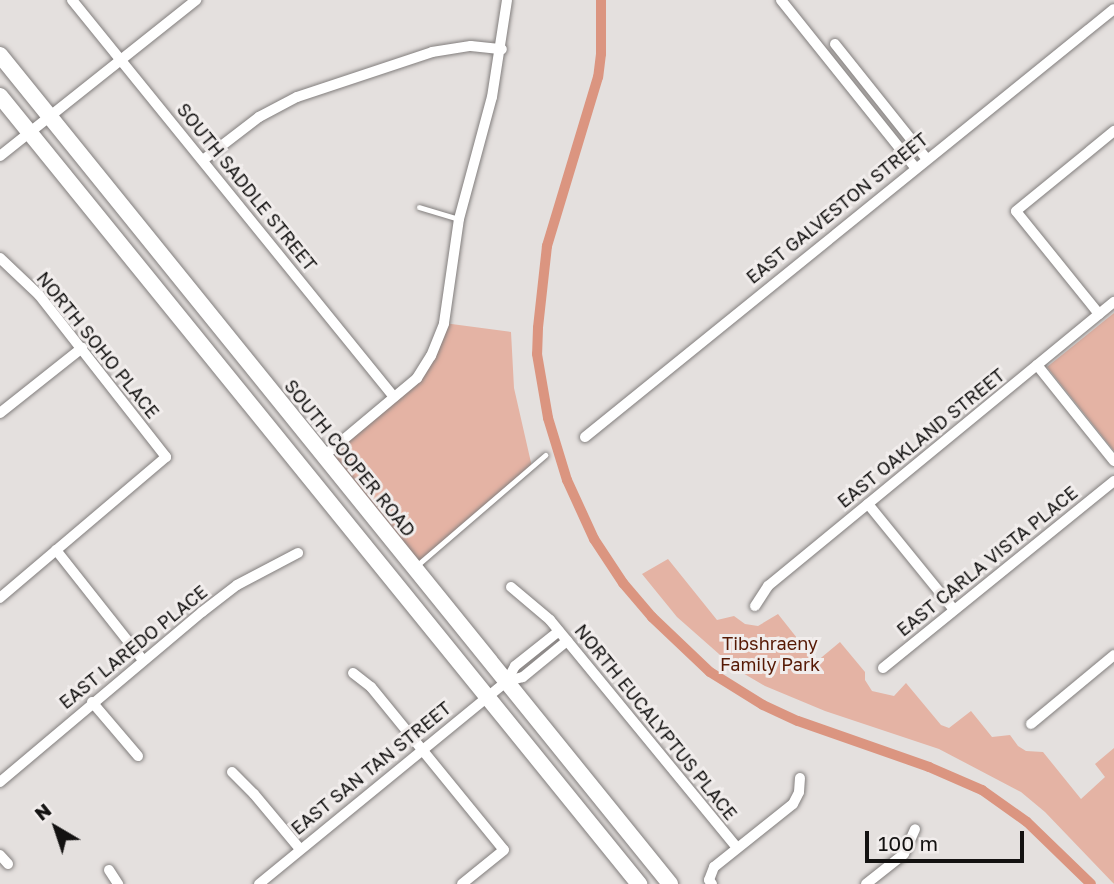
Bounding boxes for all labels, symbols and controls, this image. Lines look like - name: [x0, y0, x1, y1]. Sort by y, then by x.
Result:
- street label: SOUTH SADDLE STREET: [173, 99, 321, 275]
- street label: EAST GALVESTON STREET: [742, 128, 932, 288]
- street label: NORTH SOHO PLACE: [32, 267, 164, 423]
- street label: EAST OAKLAND STREET: [833, 364, 1009, 512]
- street label: SOUTH COOPER ROAD: [280, 375, 420, 541]
- street label: EAST CARLA VISTA PLACE: [892, 481, 1082, 641]
- street label: EAST LAREDO PLACE: [55, 581, 211, 713]
- street label: NORTH EUCALYPTUS PLACE: [570, 620, 742, 824]
- park label: Tibshraeny Family Park: [720, 633, 820, 676]
- street label: EAST SAN TAN STREET: [287, 697, 455, 839]
- north arrow: [21, 793, 91, 863]
- text: N: [30, 798, 55, 825]
- scale bar: [869, 818, 1028, 862]
- text: 100 m: [878, 830, 938, 856]

